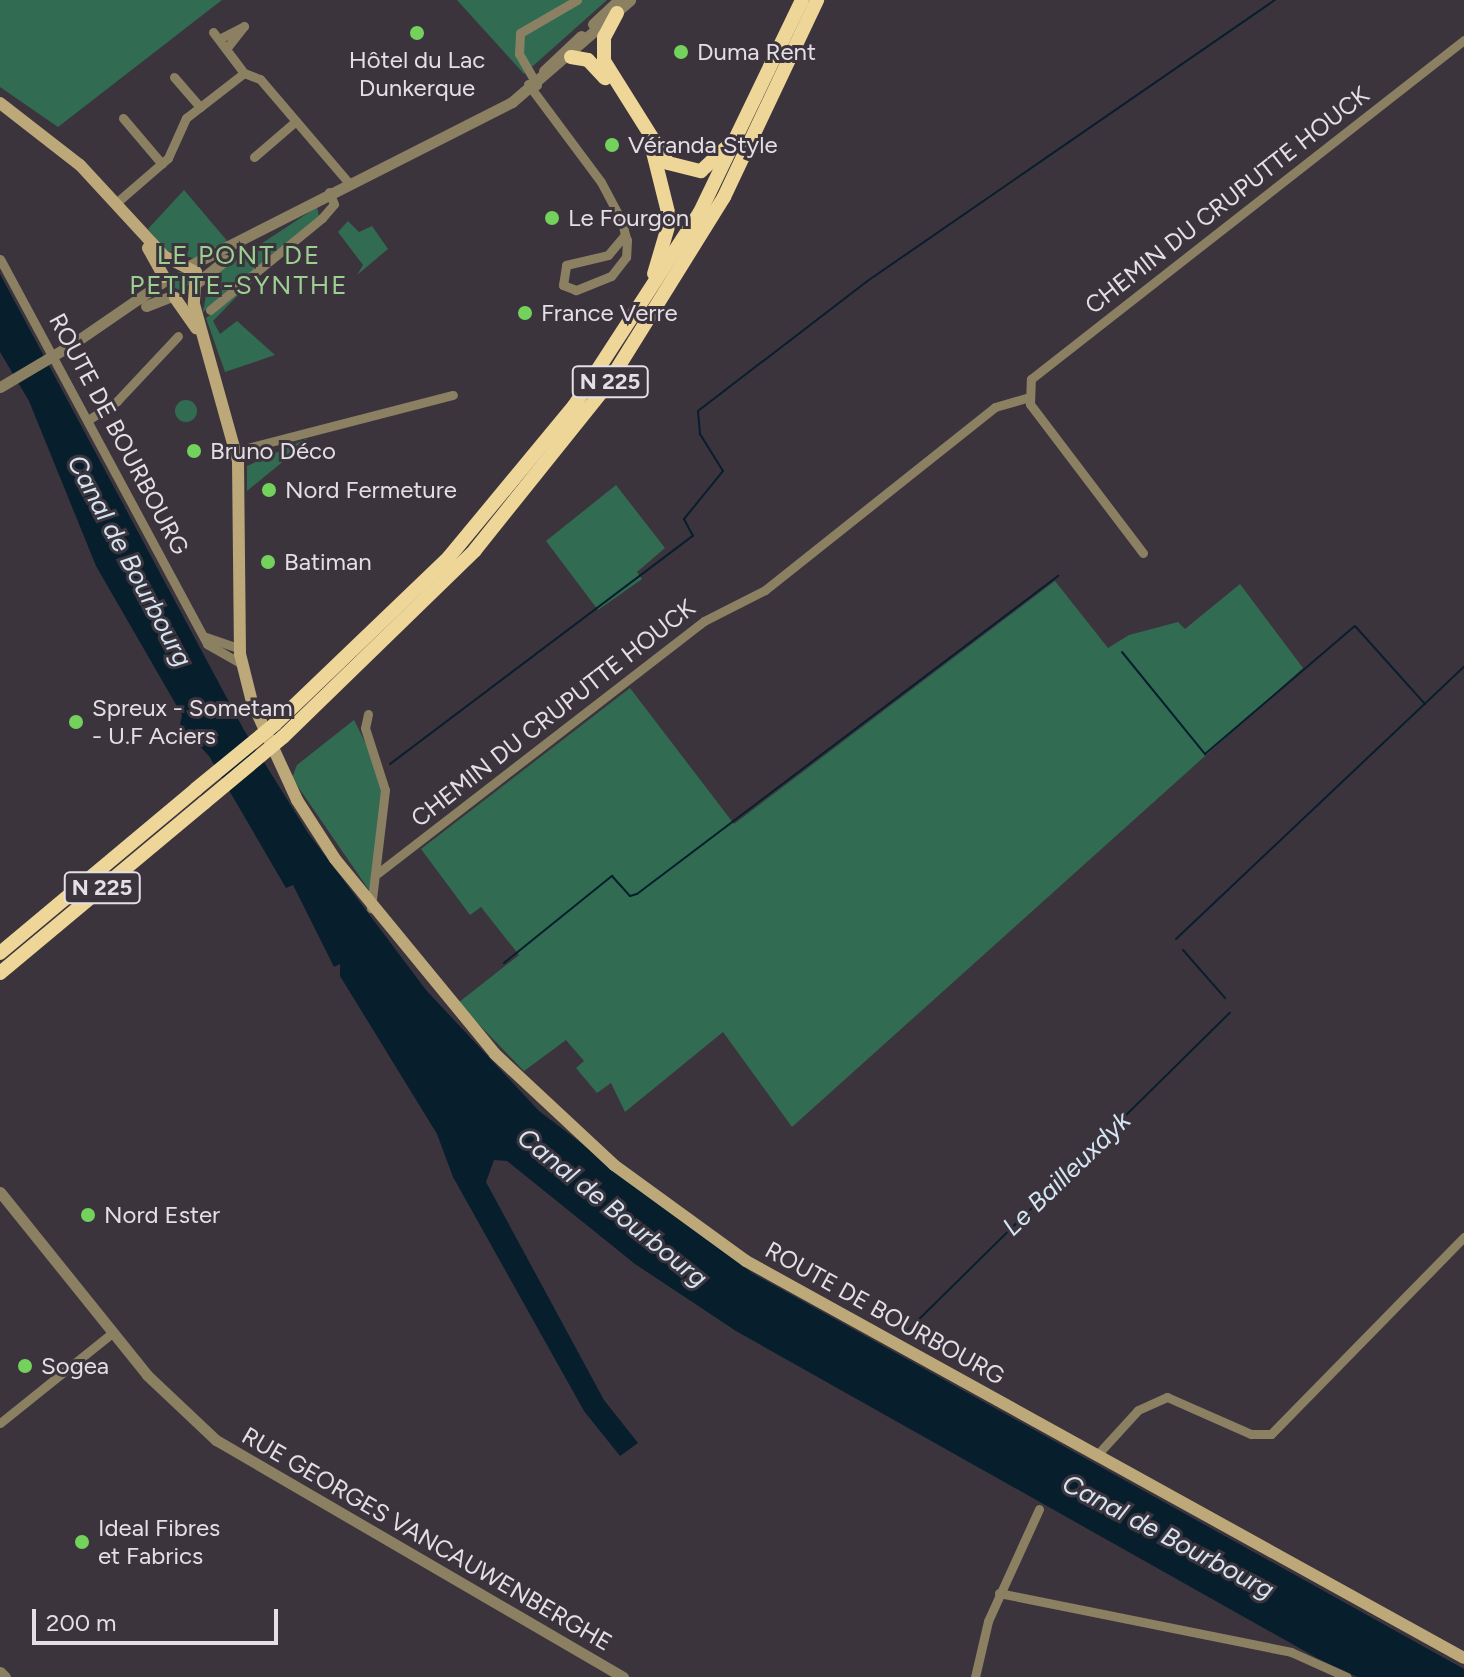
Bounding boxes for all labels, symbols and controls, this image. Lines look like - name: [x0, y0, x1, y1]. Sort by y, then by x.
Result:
- marker: Hôtel du Lac Dunkerque: [408, 24, 426, 42]
- place label: Duma Rent: [697, 38, 816, 66]
- marker: Duma Rent: [672, 43, 690, 61]
- place label: Hôtel du Lac Dunkerque: [349, 46, 485, 102]
- street label: CHEMIN DU CRUPUTTE HOUCK: [1079, 80, 1375, 320]
- place label: Véranda Style: [628, 131, 778, 159]
- marker: Véranda Style: [603, 136, 621, 154]
- place label: Le Fourgon: [568, 204, 689, 232]
- marker: Le Fourgon: [543, 209, 561, 227]
- district label: LE PONT DE PETITE-SYNTHE: [129, 240, 349, 302]
- place label: France Verre: [541, 299, 678, 327]
- marker: France Verre: [516, 304, 534, 322]
- street label: ROUTE DE BOURBOURG: [43, 308, 195, 560]
- road number: N 225: [570, 364, 650, 400]
- place label: Bruno Déco: [210, 437, 336, 465]
- marker: Bruno Déco: [185, 442, 203, 460]
- water label: Canal de Bourbourg: [60, 450, 198, 672]
- place label: Nord Fermeture: [285, 476, 457, 504]
- marker: Nord Fermeture: [260, 481, 278, 499]
- place label: Batiman: [284, 548, 372, 576]
- marker: Batiman: [259, 553, 277, 571]
- street label: CHEMIN DU CRUPUTTE HOUCK: [405, 593, 701, 833]
- place label: Spreux - Sometam - U.F Aciers: [92, 694, 293, 750]
- marker: Spreux - Sometam - U.F Aciers: [67, 713, 85, 731]
- road number: N 225: [62, 870, 142, 906]
- water label: Le Bailleuxdyk: [997, 1105, 1137, 1243]
- water label: Canal de Bourbourg: [511, 1122, 713, 1294]
- place label: Nord Ester: [104, 1201, 220, 1229]
- marker: Nord Ester: [79, 1206, 97, 1224]
- street label: ROUTE DE BOURBOURG: [760, 1235, 1010, 1391]
- place label: Sogea: [41, 1352, 109, 1380]
- marker: Sogea: [16, 1357, 34, 1375]
- street label: RUE GEORGES VANCAUWENBERGHE: [237, 1421, 617, 1657]
- water label: Canal de Bourbourg: [1057, 1468, 1279, 1606]
- place label: Ideal Fibres et Fabrics: [98, 1514, 220, 1570]
- marker: Ideal Fibres et Fabrics: [73, 1533, 91, 1551]
- scale bar: [36, 1593, 282, 1643]
- text: 200 m: [46, 1608, 117, 1637]

